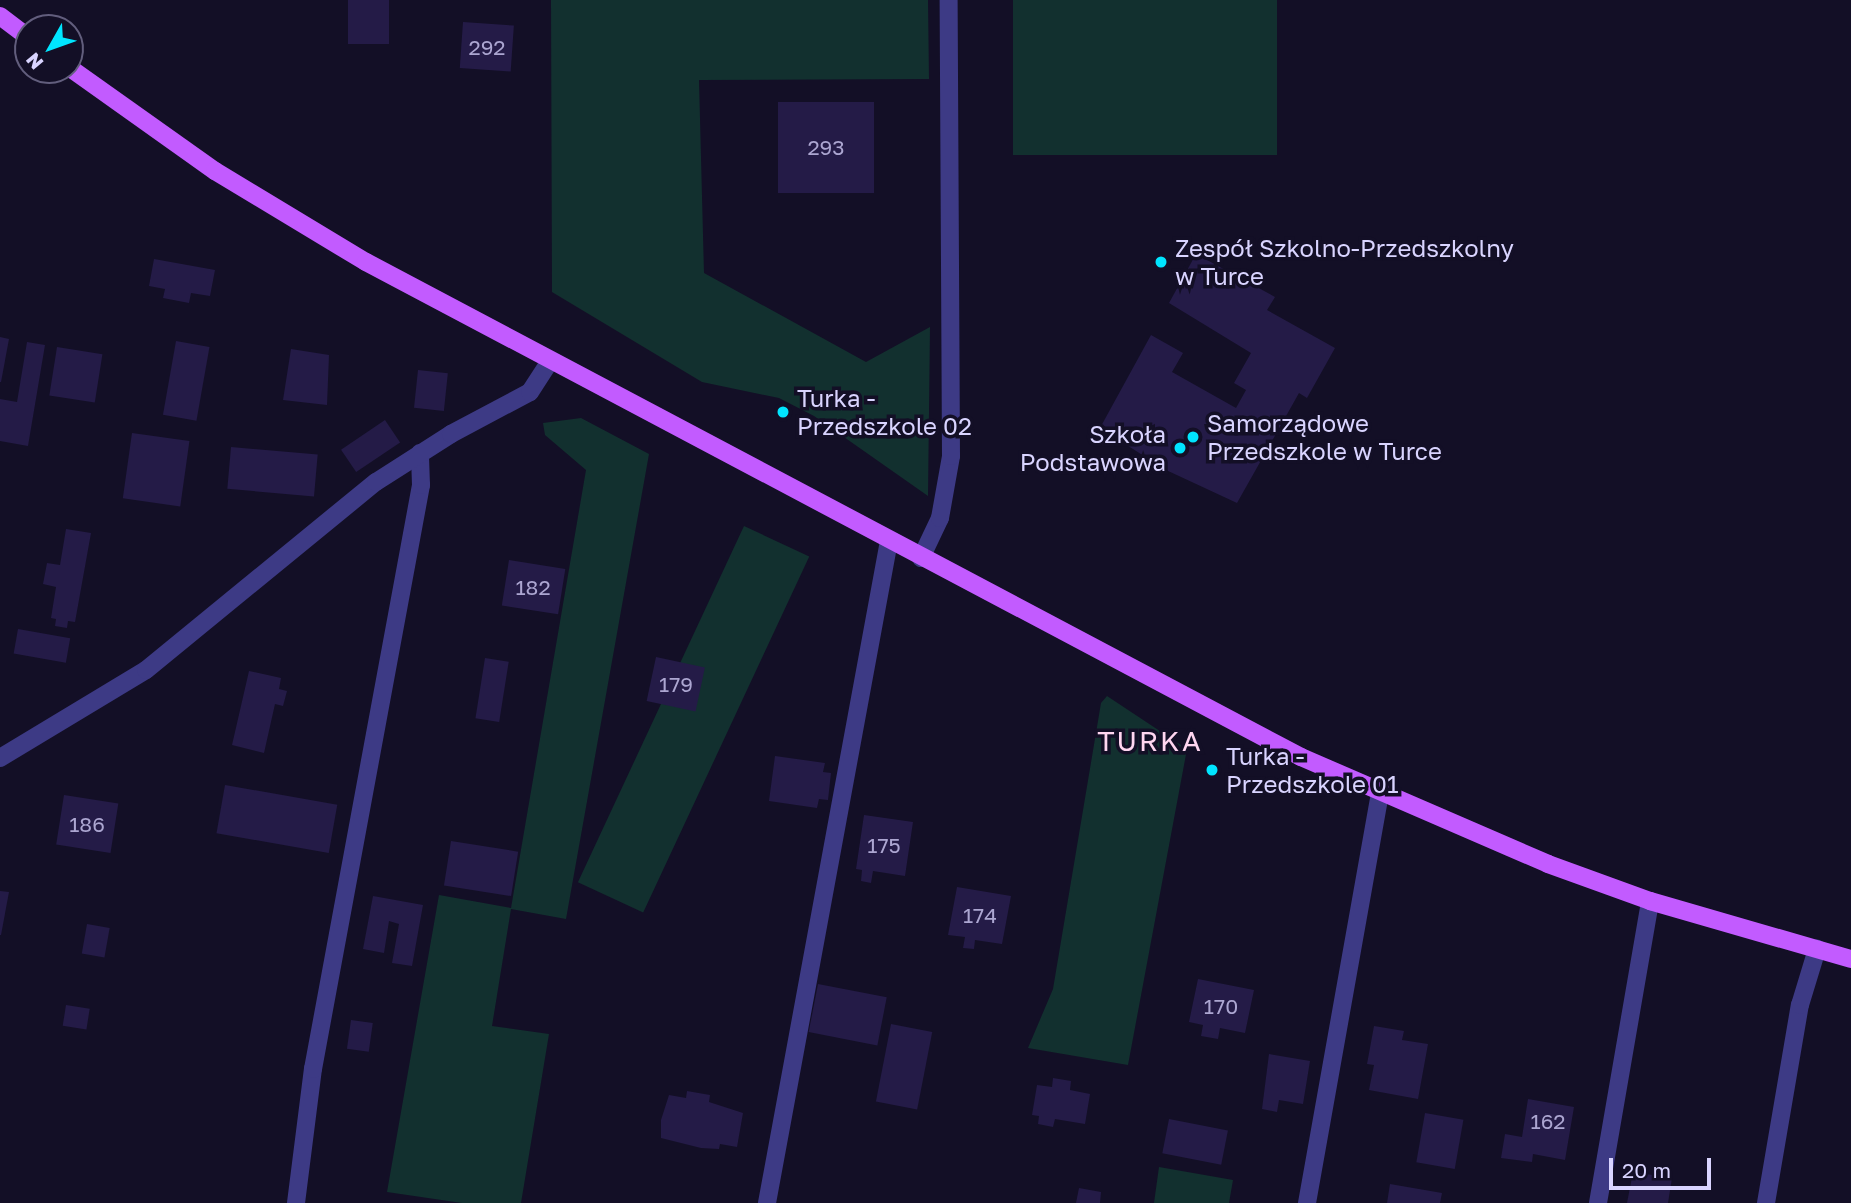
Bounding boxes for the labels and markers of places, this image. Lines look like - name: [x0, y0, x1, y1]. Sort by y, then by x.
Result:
- place label: Zespół Szkolno-Przedszkolny w Turce: [1175, 234, 1514, 290]
- marker: Zespół Szkolno-Przedszkolny w Turce: [1153, 254, 1169, 270]
- place label: Turka - Przedszkole 02: [797, 384, 972, 440]
- marker: Turka - Przedszkole 02: [775, 404, 791, 420]
- place label: Samorządowe Przedszkole w Turce: [1207, 409, 1442, 465]
- place label: Szkoła Podstawowa: [1020, 420, 1166, 476]
- marker: Samorządowe Przedszkole w Turce: [1185, 429, 1201, 445]
- marker: Szkoła Podstawowa: [1172, 440, 1188, 456]
- place label: Turka - Przedszkole 01: [1226, 742, 1399, 798]
- marker: Turka - Przedszkole 01: [1204, 762, 1220, 778]

